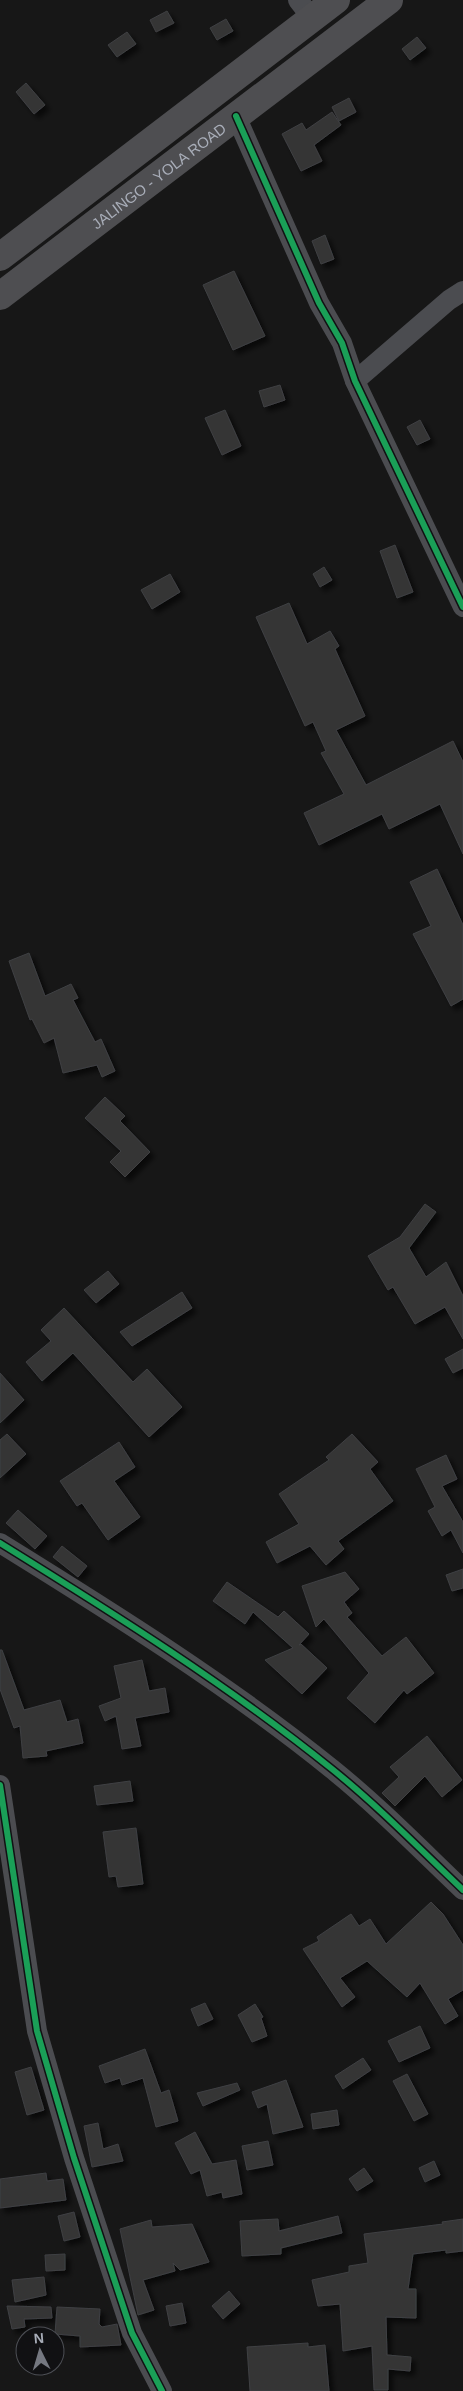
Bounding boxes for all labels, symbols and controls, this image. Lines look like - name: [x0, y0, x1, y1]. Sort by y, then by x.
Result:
- street label: JALINGO - YOLA ROAD: [88, 119, 229, 232]
- north arrow: [15, 2326, 65, 2376]
- text: N: [33, 2330, 45, 2346]

